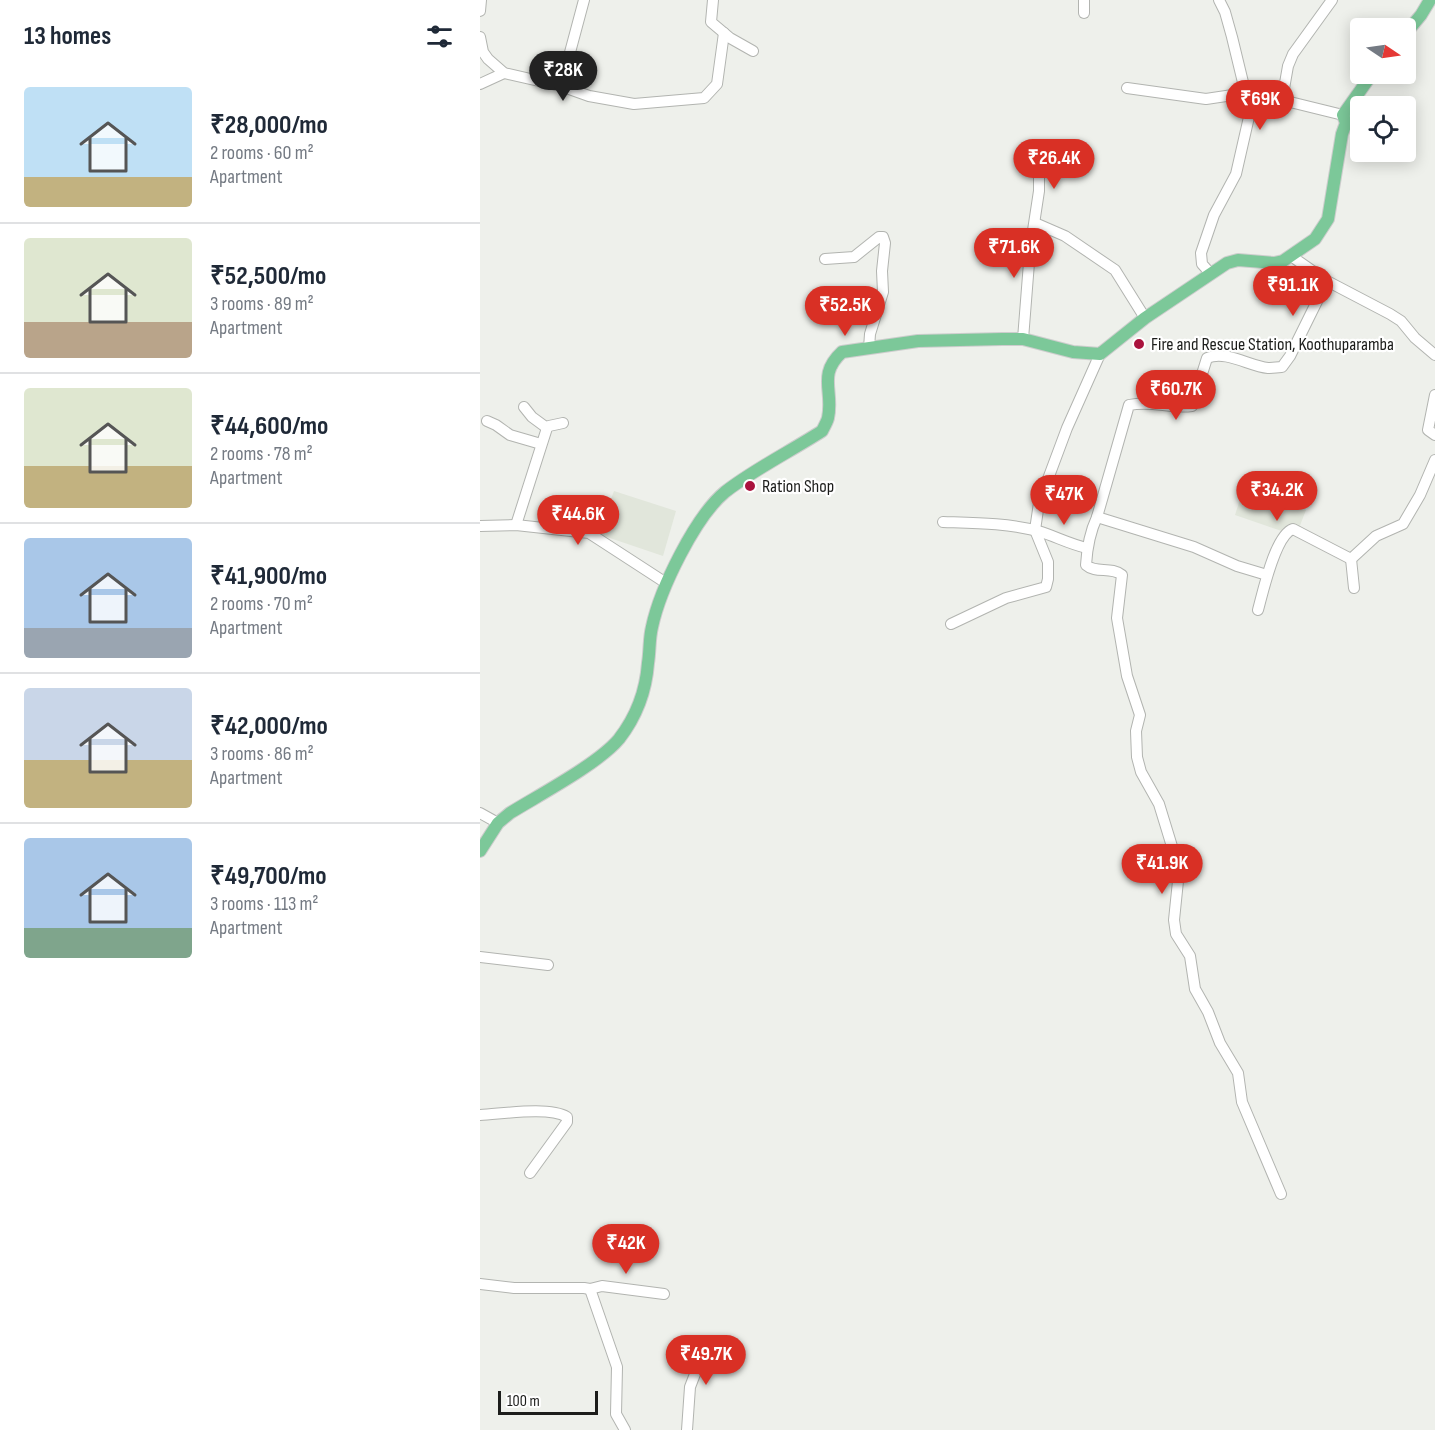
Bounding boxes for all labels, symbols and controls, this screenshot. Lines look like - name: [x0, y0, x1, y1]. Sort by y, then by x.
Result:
- north arrow: [1350, 18, 1416, 84]
- map controls: [1350, 18, 1416, 162]
- icon: filters: [423, 20, 456, 53]
- text: 13 homes: [24, 21, 111, 52]
- pin: ₹28K: [527, 51, 599, 102]
- text: ₹28K: [543, 58, 583, 82]
- pin: ₹69K: [1224, 80, 1296, 131]
- text: ₹69K: [1240, 87, 1280, 111]
- button: locate: [1350, 96, 1416, 162]
- text: ₹28,000/mo: [210, 110, 328, 141]
- icon: home: [72, 111, 144, 183]
- pin: ₹26.4K: [1005, 139, 1103, 190]
- text: 2 rooms · 60 m²: [210, 141, 314, 165]
- text: ₹26.4K: [1027, 146, 1081, 170]
- text: Apartment: [210, 165, 283, 189]
- pin: ₹71.6K: [965, 228, 1063, 279]
- text: ₹71.6K: [988, 235, 1040, 259]
- text: ₹52,500/mo: [210, 261, 326, 292]
- icon: home: [72, 262, 144, 334]
- pin: ₹91.1K: [1244, 266, 1342, 317]
- text: ₹91.1K: [1267, 273, 1319, 297]
- pin: ₹52.5K: [796, 286, 894, 337]
- text: 3 rooms · 89 m²: [210, 292, 314, 316]
- text: ₹52.5K: [819, 293, 871, 317]
- text: Apartment: [210, 316, 283, 340]
- place label: Fire and Rescue Station, Koothuparamba: [1151, 334, 1394, 355]
- marker: Fire and Rescue Station, Koothuparamba: [1132, 337, 1146, 351]
- pin: ₹60.7K: [1127, 370, 1225, 421]
- text: ₹60.7K: [1150, 377, 1202, 401]
- text: ₹44,600/mo: [210, 411, 328, 442]
- icon: home: [72, 412, 144, 484]
- text: 2 rooms · 78 m²: [210, 442, 313, 466]
- text: Apartment: [210, 466, 283, 490]
- pin: ₹34.2K: [1228, 471, 1326, 522]
- pin: ₹47K: [1028, 475, 1100, 526]
- place label: Ration Shop: [762, 476, 834, 497]
- text: ₹34.2K: [1250, 478, 1304, 502]
- marker: Ration Shop: [743, 479, 757, 493]
- text: ₹47K: [1044, 482, 1084, 506]
- pin: ₹44.6K: [529, 495, 627, 546]
- text: ₹44.6K: [551, 502, 605, 526]
- text: ₹41,900/mo: [210, 561, 327, 592]
- icon: home: [72, 562, 144, 634]
- text: 2 rooms · 70 m²: [210, 592, 313, 616]
- text: Apartment: [210, 616, 283, 640]
- text: ₹42,000/mo: [210, 711, 328, 742]
- icon: home: [72, 712, 144, 784]
- text: 3 rooms · 86 m²: [210, 742, 314, 766]
- text: Apartment: [210, 766, 283, 790]
- pin: ₹41.9K: [1113, 844, 1211, 895]
- text: ₹41.9K: [1136, 851, 1188, 875]
- text: ₹49,700/mo: [210, 861, 327, 892]
- icon: home: [72, 862, 144, 934]
- text: 3 rooms · 113 m²: [210, 892, 319, 916]
- text: Apartment: [210, 916, 283, 940]
- pin: ₹42K: [590, 1224, 662, 1275]
- text: ₹42K: [606, 1231, 646, 1255]
- pin: ₹49.7K: [657, 1335, 755, 1386]
- text: ₹49.7K: [680, 1342, 732, 1366]
- scale bar: [498, 1388, 598, 1416]
- text: 100 m: [507, 1392, 540, 1411]

